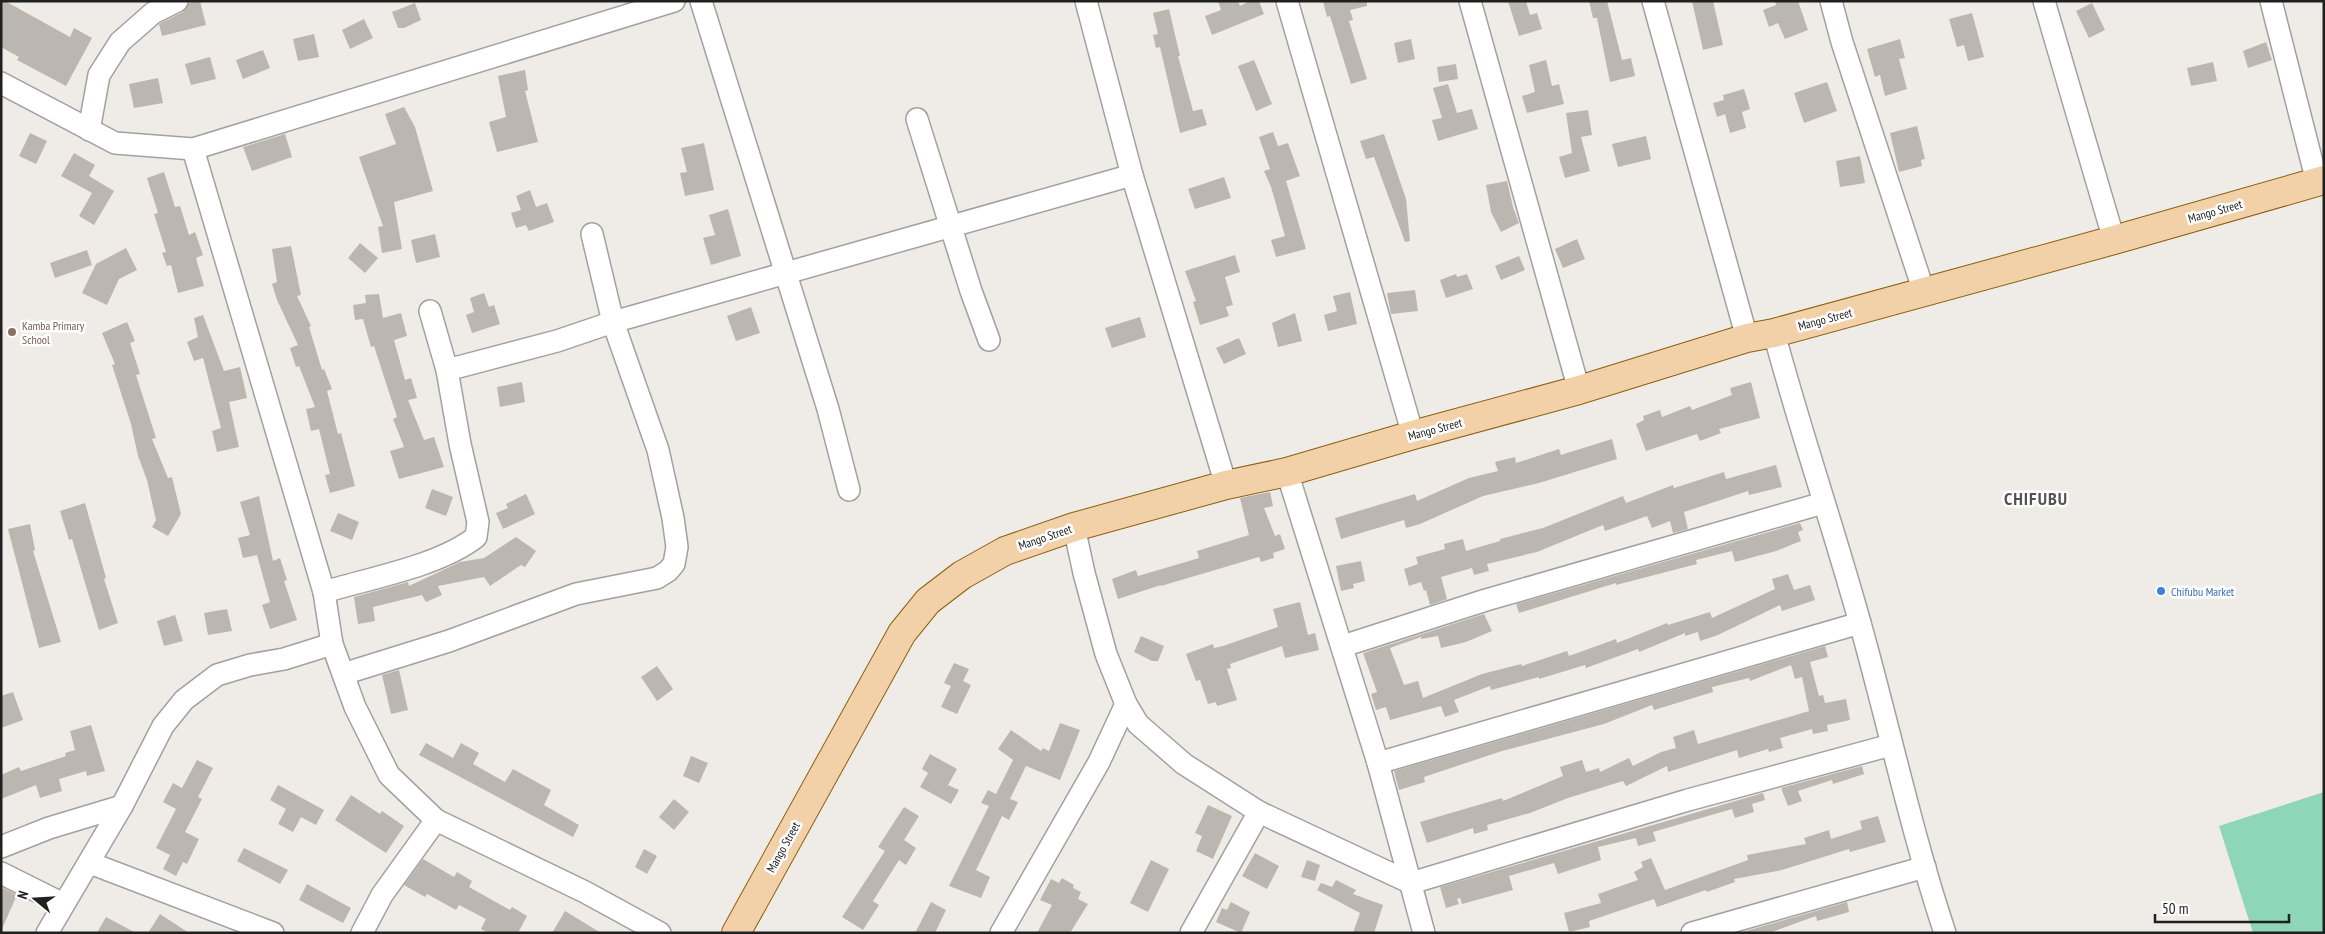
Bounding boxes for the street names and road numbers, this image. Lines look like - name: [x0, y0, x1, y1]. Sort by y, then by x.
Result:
- street label: Mango Street: [2186, 196, 2244, 226]
- street label: Mango Street: [1796, 304, 1854, 333]
- street label: Mango Street: [1406, 414, 1464, 443]
- street label: Mango Street: [1016, 521, 1074, 553]
- street label: Mango Street: [763, 818, 803, 875]

